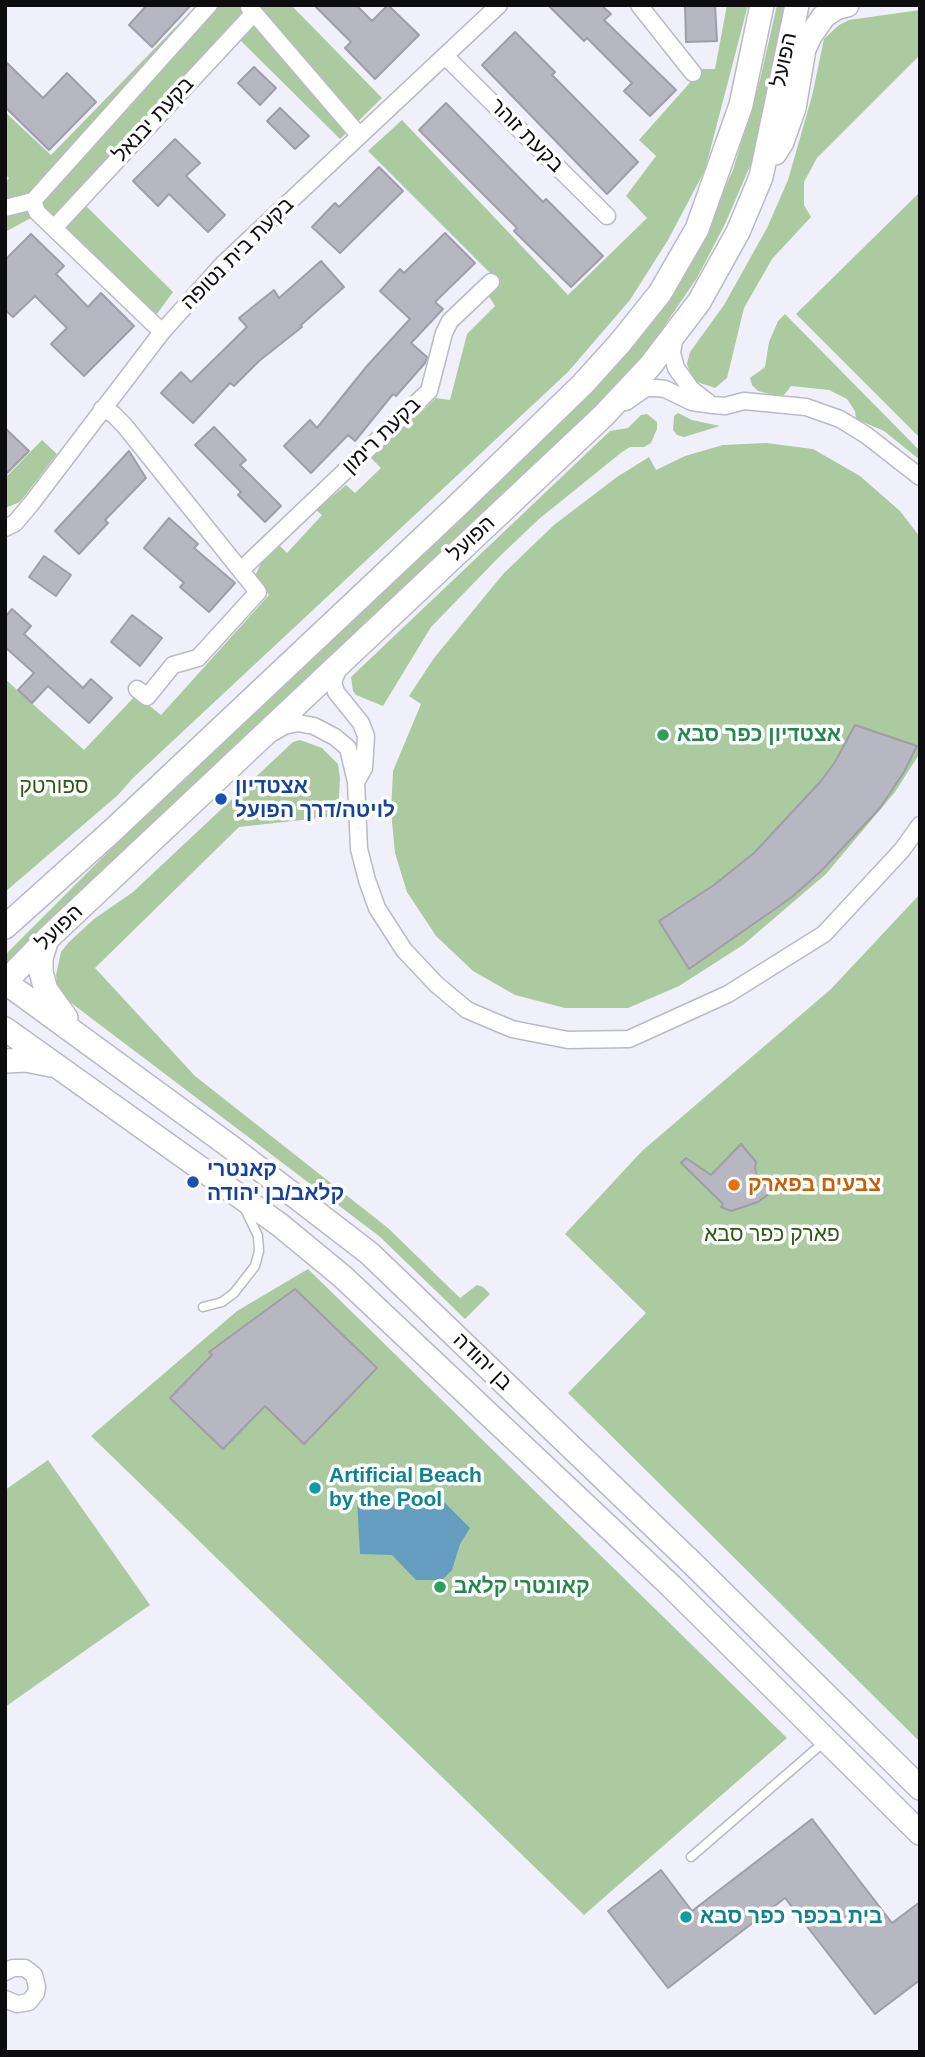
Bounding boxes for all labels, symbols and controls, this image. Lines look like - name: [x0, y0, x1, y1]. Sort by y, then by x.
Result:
- street label: הפועל: [767, 31, 803, 89]
- street label: בקעת יבנאל: [108, 72, 200, 168]
- street label: בקעת זוהר: [484, 94, 568, 178]
- street label: בקעת בית נטופה: [177, 193, 299, 315]
- street label: בקעת רימון: [338, 393, 426, 479]
- street label: הפועל: [443, 511, 501, 567]
- place label: אצטדיון כפר סבא: [677, 722, 841, 748]
- marker: אצטדיון כפר סבא: [655, 727, 671, 743]
- park label: ספורטק: [19, 774, 89, 800]
- place label: אצטדיון לויטה/דרך הפועל: [235, 774, 395, 824]
- marker: אצטדיון לויטה/דרך הפועל: [213, 791, 229, 807]
- street label: הפועל: [31, 900, 89, 956]
- place label: קאנטרי קלאב/בן יהודה: [207, 1157, 344, 1207]
- place label: צבעים בפארק: [748, 1172, 881, 1198]
- marker: קאנטרי קלאב/בן יהודה: [185, 1174, 201, 1190]
- marker: צבעים בפארק: [726, 1177, 742, 1193]
- park label: פארק כפר סבא: [704, 1222, 840, 1248]
- street label: בן יהודה: [447, 1328, 517, 1396]
- place label: Artificial Beach by the Pool: [329, 1463, 482, 1513]
- marker: Artificial Beach by the Pool: [307, 1480, 323, 1496]
- place label: קאונטרי קלאב: [454, 1574, 590, 1600]
- marker: קאונטרי קלאב: [432, 1579, 448, 1595]
- place label: בית בכפר כפר סבא: [700, 1904, 882, 1930]
- marker: בית בכפר כפר סבא: [678, 1909, 694, 1925]

